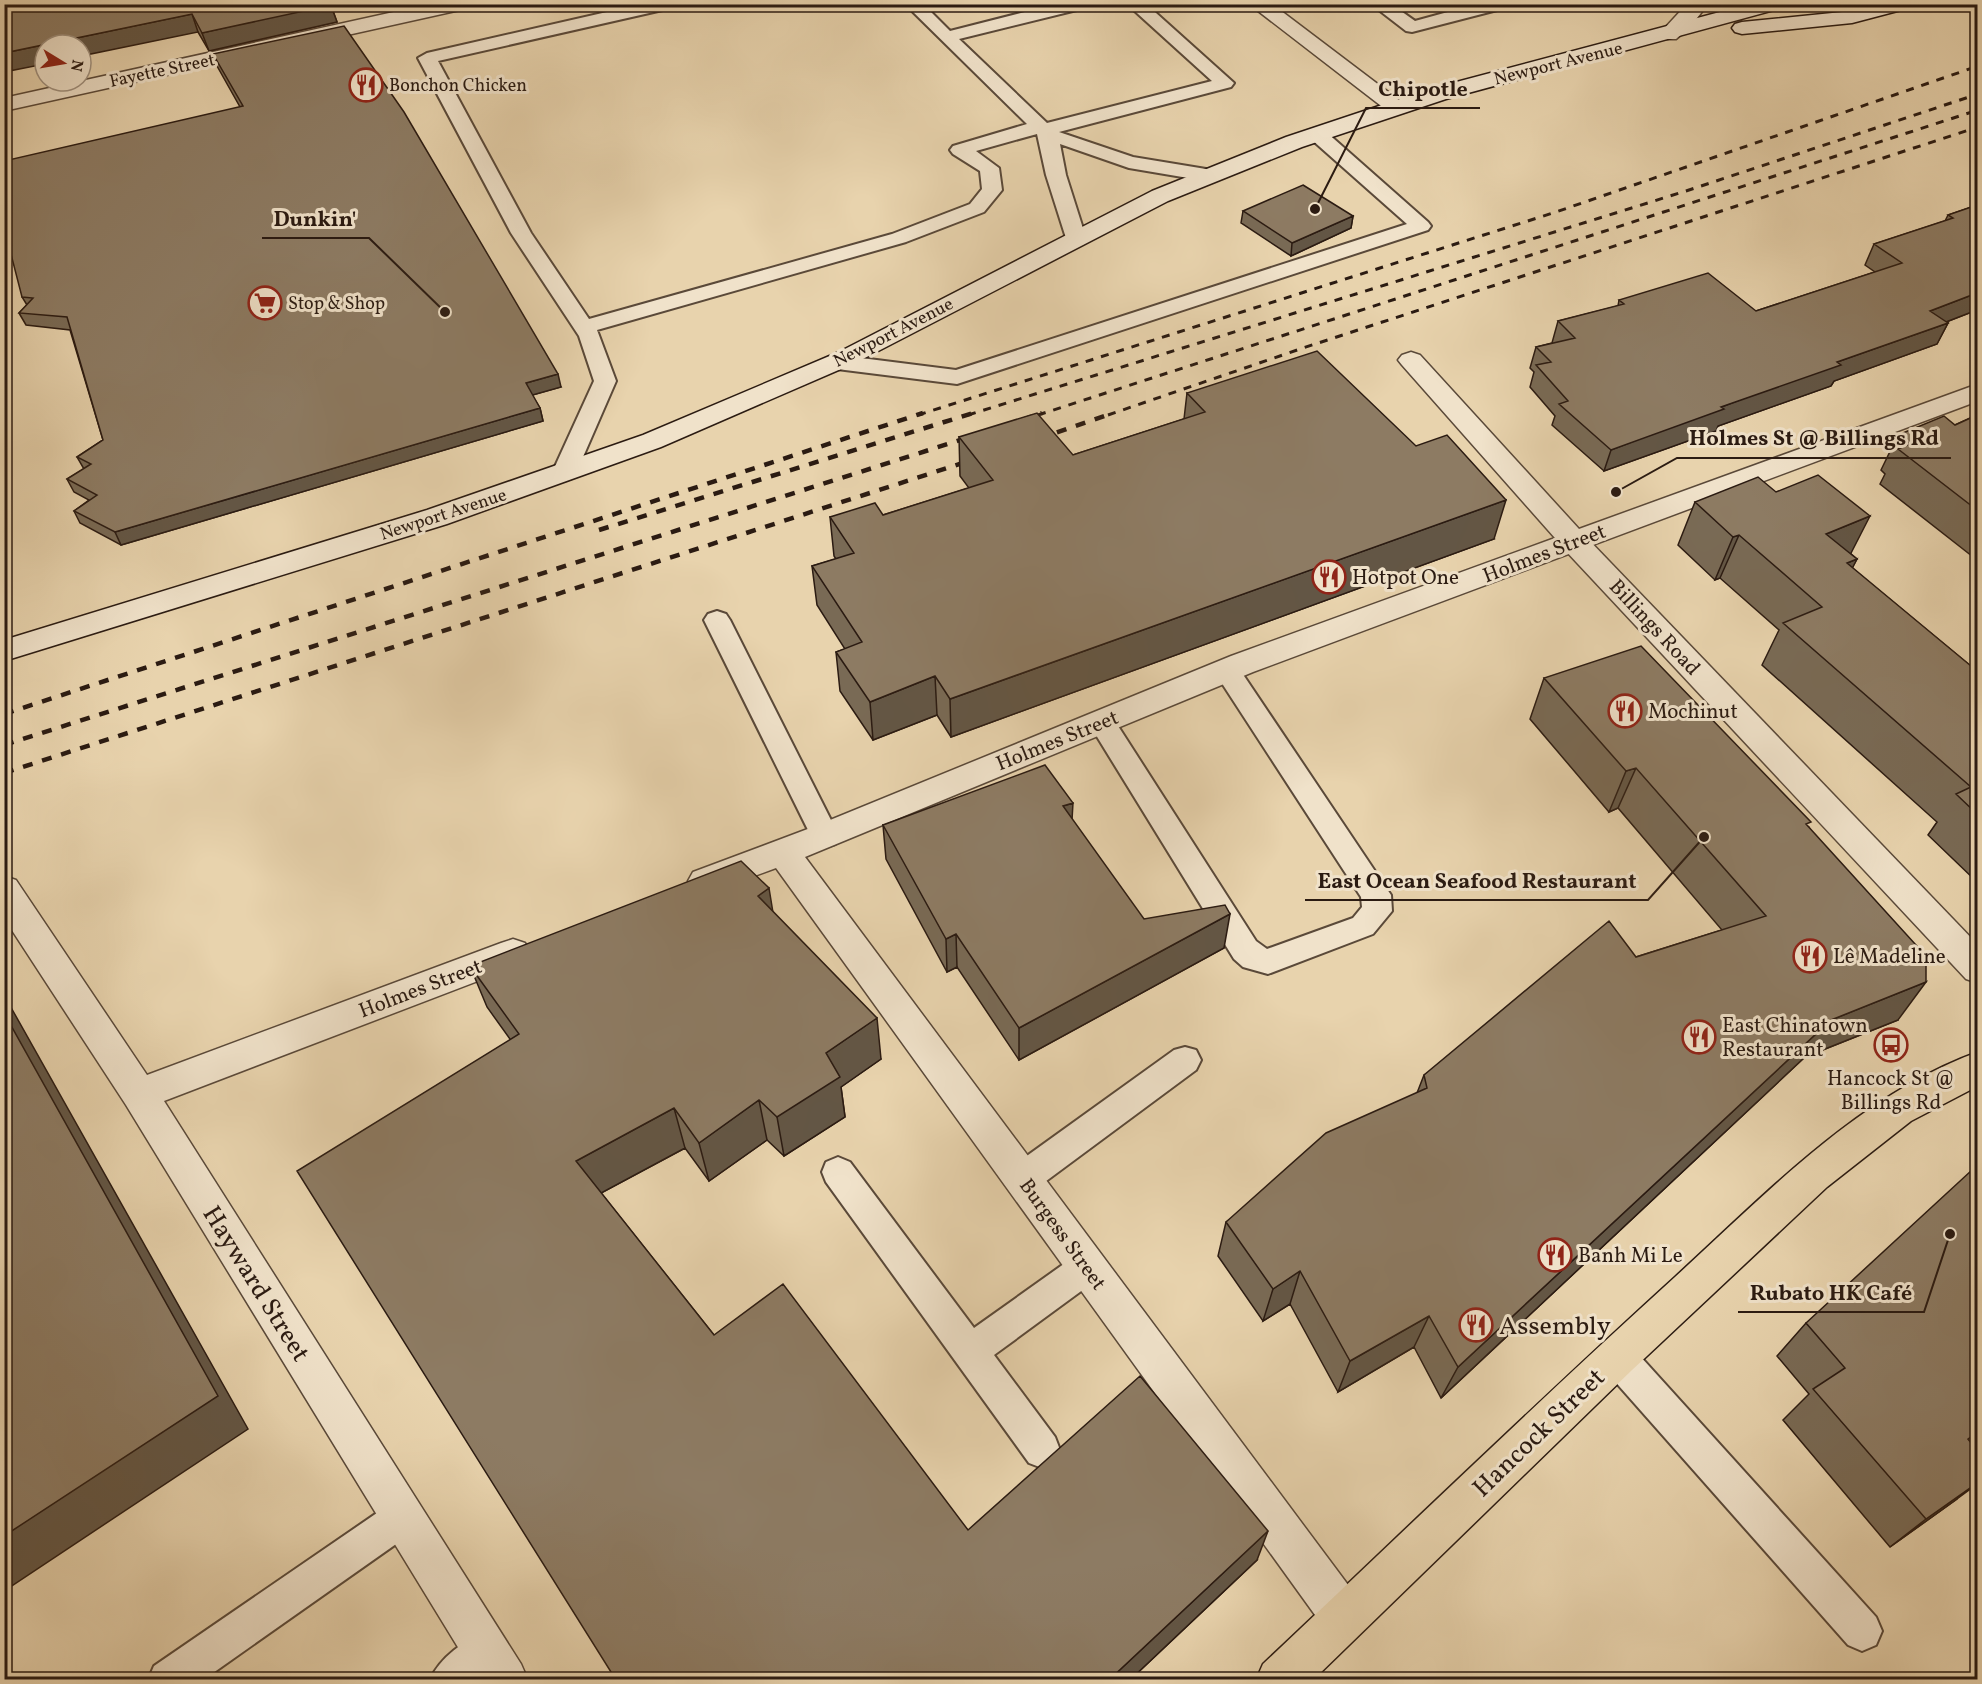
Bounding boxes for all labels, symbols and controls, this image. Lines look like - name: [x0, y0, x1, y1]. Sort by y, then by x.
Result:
- north arrow: [33, 33, 93, 93]
- street label: Newport Avenue: [1491, 36, 1625, 93]
- street label: Fayette Street: [107, 48, 217, 95]
- text: N: [64, 58, 88, 74]
- restaurant icon: Bonchon Chicken: [348, 67, 384, 103]
- callout: Chipotle: [1366, 68, 1480, 108]
- place label: Bonchon Chicken: [389, 74, 527, 99]
- text: Chipotle: [1378, 75, 1468, 106]
- callout: Dunkin': [262, 198, 369, 238]
- text: Dunkin': [273, 205, 357, 236]
- supermarket icon: Stop & Shop: [247, 285, 283, 321]
- place label: Stop & Shop: [288, 292, 385, 317]
- street label: Newport Avenue: [829, 292, 958, 374]
- callout: Holmes St @ Billings Rd: [1677, 418, 1951, 458]
- text: Holmes St @ Billings Rd: [1689, 424, 1939, 455]
- street label: Newport Avenue: [377, 483, 510, 548]
- street label: Holmes Street: [1479, 518, 1610, 591]
- restaurant icon: Hotpot One: [1311, 559, 1347, 595]
- place label: Hotpot One: [1352, 564, 1459, 593]
- street label: Billings Road: [1602, 573, 1706, 683]
- restaurant icon: Mochinut: [1607, 693, 1643, 729]
- place label: Mochinut: [1648, 698, 1738, 727]
- street label: Holmes Street: [992, 704, 1123, 779]
- callout: East Ocean Seafood Restaurant: [1305, 860, 1648, 900]
- text: East Ocean Seafood Restaurant: [1317, 867, 1637, 898]
- restaurant icon: Lê Madeline: [1792, 938, 1828, 974]
- place label: Lê Madeline: [1833, 943, 1946, 972]
- street label: Holmes Street: [355, 953, 486, 1026]
- place label: East Chinatown Restaurant: [1722, 1012, 1868, 1065]
- restaurant icon: East Chinatown Restaurant: [1681, 1019, 1717, 1055]
- bus stop icon: Hancock St @ Billings Rd: [1873, 1027, 1909, 1063]
- place label: Hancock St @ Billings Rd: [1827, 1065, 1955, 1118]
- street label: Burgess Street: [1011, 1173, 1112, 1297]
- street label: Hayward Street: [193, 1199, 318, 1369]
- restaurant icon: Banh Mi Le: [1537, 1237, 1573, 1273]
- place label: Banh Mi Le: [1578, 1242, 1683, 1271]
- callout: Rubato HK Café: [1738, 1272, 1924, 1312]
- text: Rubato HK Café: [1750, 1279, 1912, 1310]
- restaurant icon: Assembly: [1458, 1307, 1494, 1343]
- place label: Assembly: [1499, 1309, 1611, 1345]
- street label: Hancock Street: [1465, 1361, 1614, 1506]

